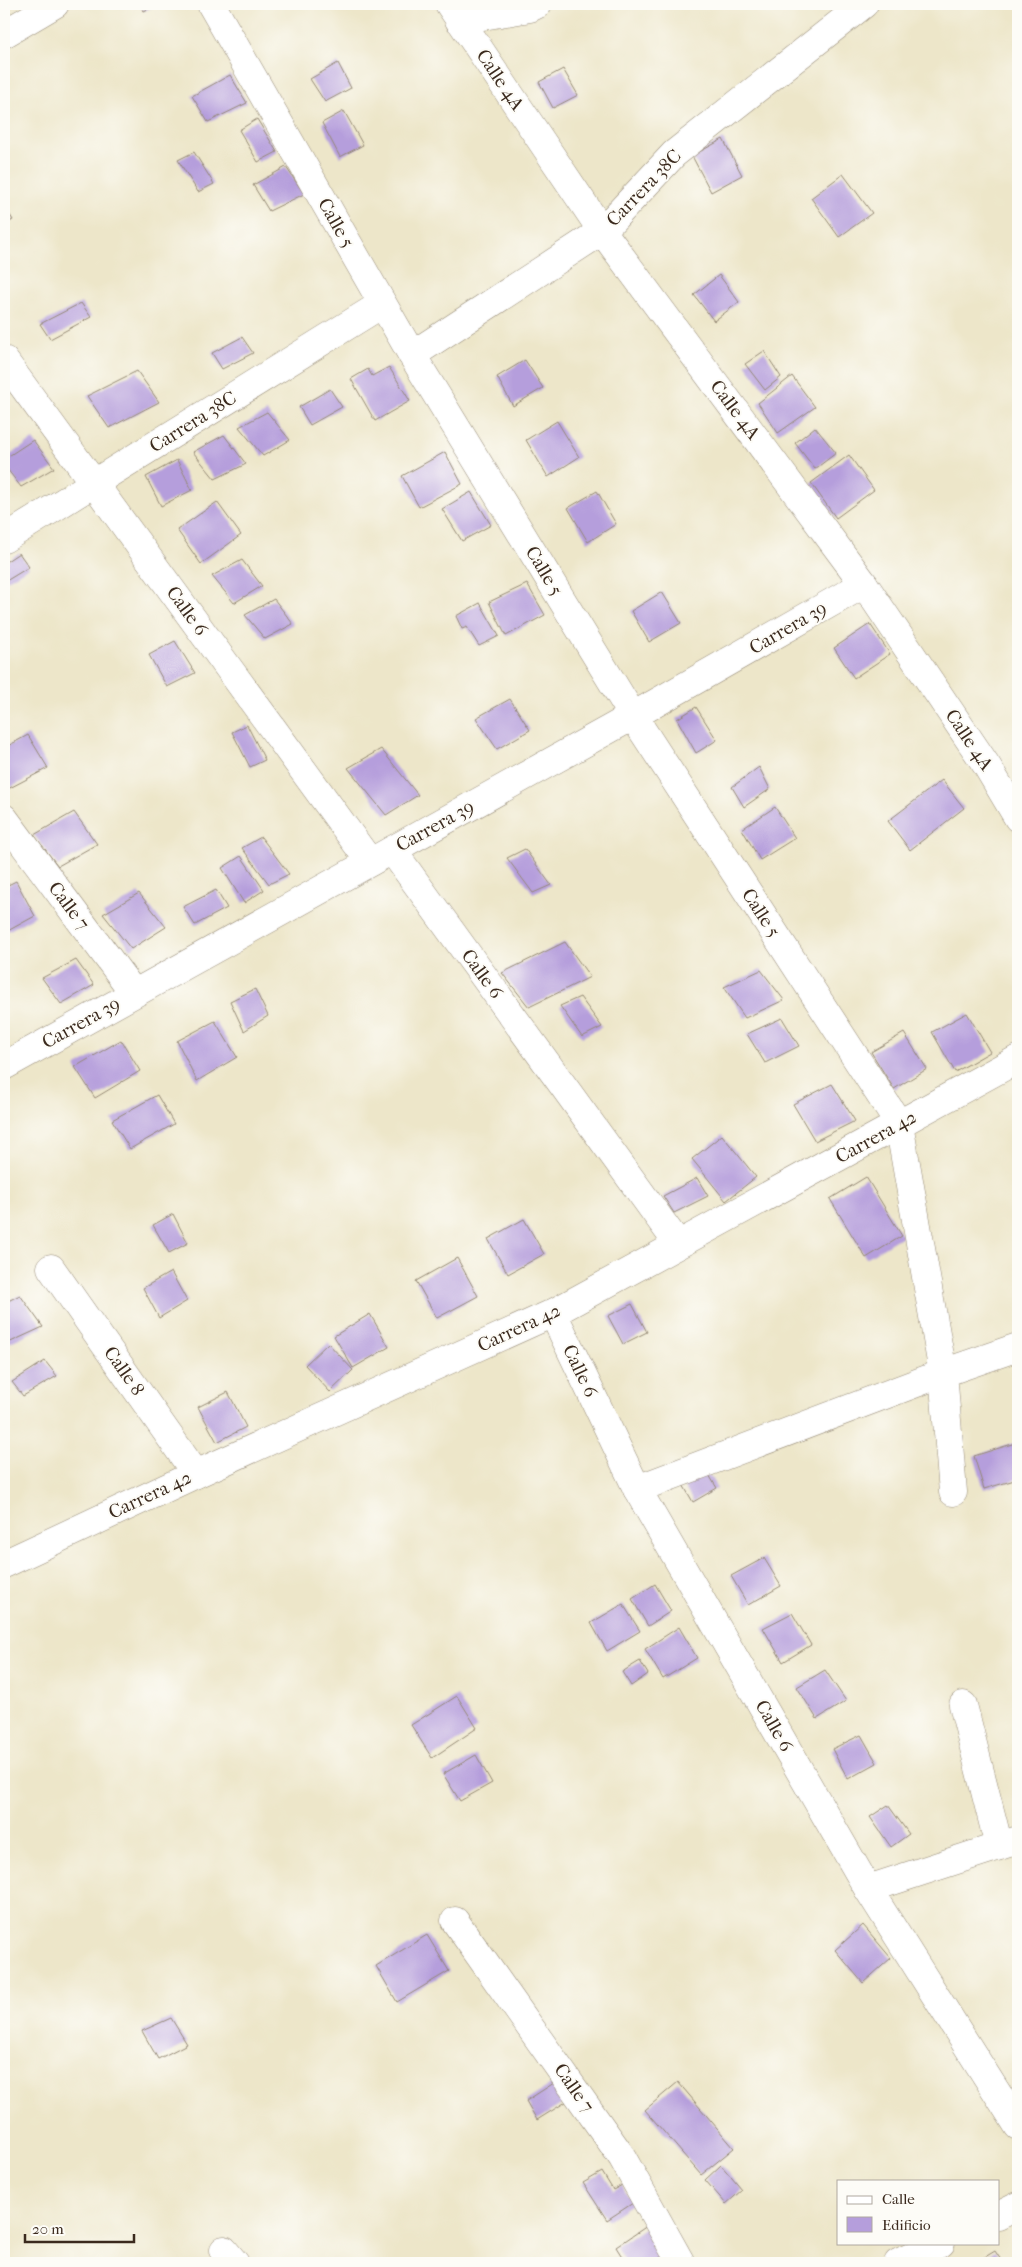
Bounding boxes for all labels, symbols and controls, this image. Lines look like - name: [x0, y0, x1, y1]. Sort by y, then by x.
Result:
- street label: Calle 4A: [472, 45, 529, 115]
- street label: Carrera 38C: [602, 145, 686, 231]
- street label: Calle 5: [313, 194, 359, 252]
- street label: Calle 4A: [705, 376, 765, 445]
- street label: Carrera 38C: [146, 387, 240, 457]
- street label: Calle 5: [521, 542, 567, 600]
- street label: Calle 6: [162, 582, 213, 641]
- street label: Carrera 39: [745, 597, 831, 659]
- street label: Calle 4A: [941, 705, 998, 775]
- street label: Carrera 39: [392, 796, 478, 856]
- street label: Calle 7: [44, 878, 94, 934]
- street label: Calle 5: [737, 885, 785, 941]
- street label: Calle 6: [457, 945, 508, 1004]
- street label: Carrera 39: [38, 993, 124, 1053]
- street label: Carrera 42: [832, 1106, 920, 1168]
- street label: Carrera 42: [474, 1299, 564, 1357]
- street label: Calle 6: [558, 1341, 602, 1401]
- street label: Calle 8: [99, 1342, 149, 1400]
- street label: Carrera 42: [105, 1466, 195, 1524]
- street label: Calle 6: [751, 1696, 798, 1756]
- street label: Calle 7: [549, 2059, 599, 2117]
- legend: [837, 2180, 1000, 2244]
- text: Calle: [882, 2190, 915, 2208]
- scale bar: [25, 2212, 134, 2244]
- text: Edificio: [882, 2216, 931, 2234]
- text: 20 m: [32, 2220, 64, 2238]

